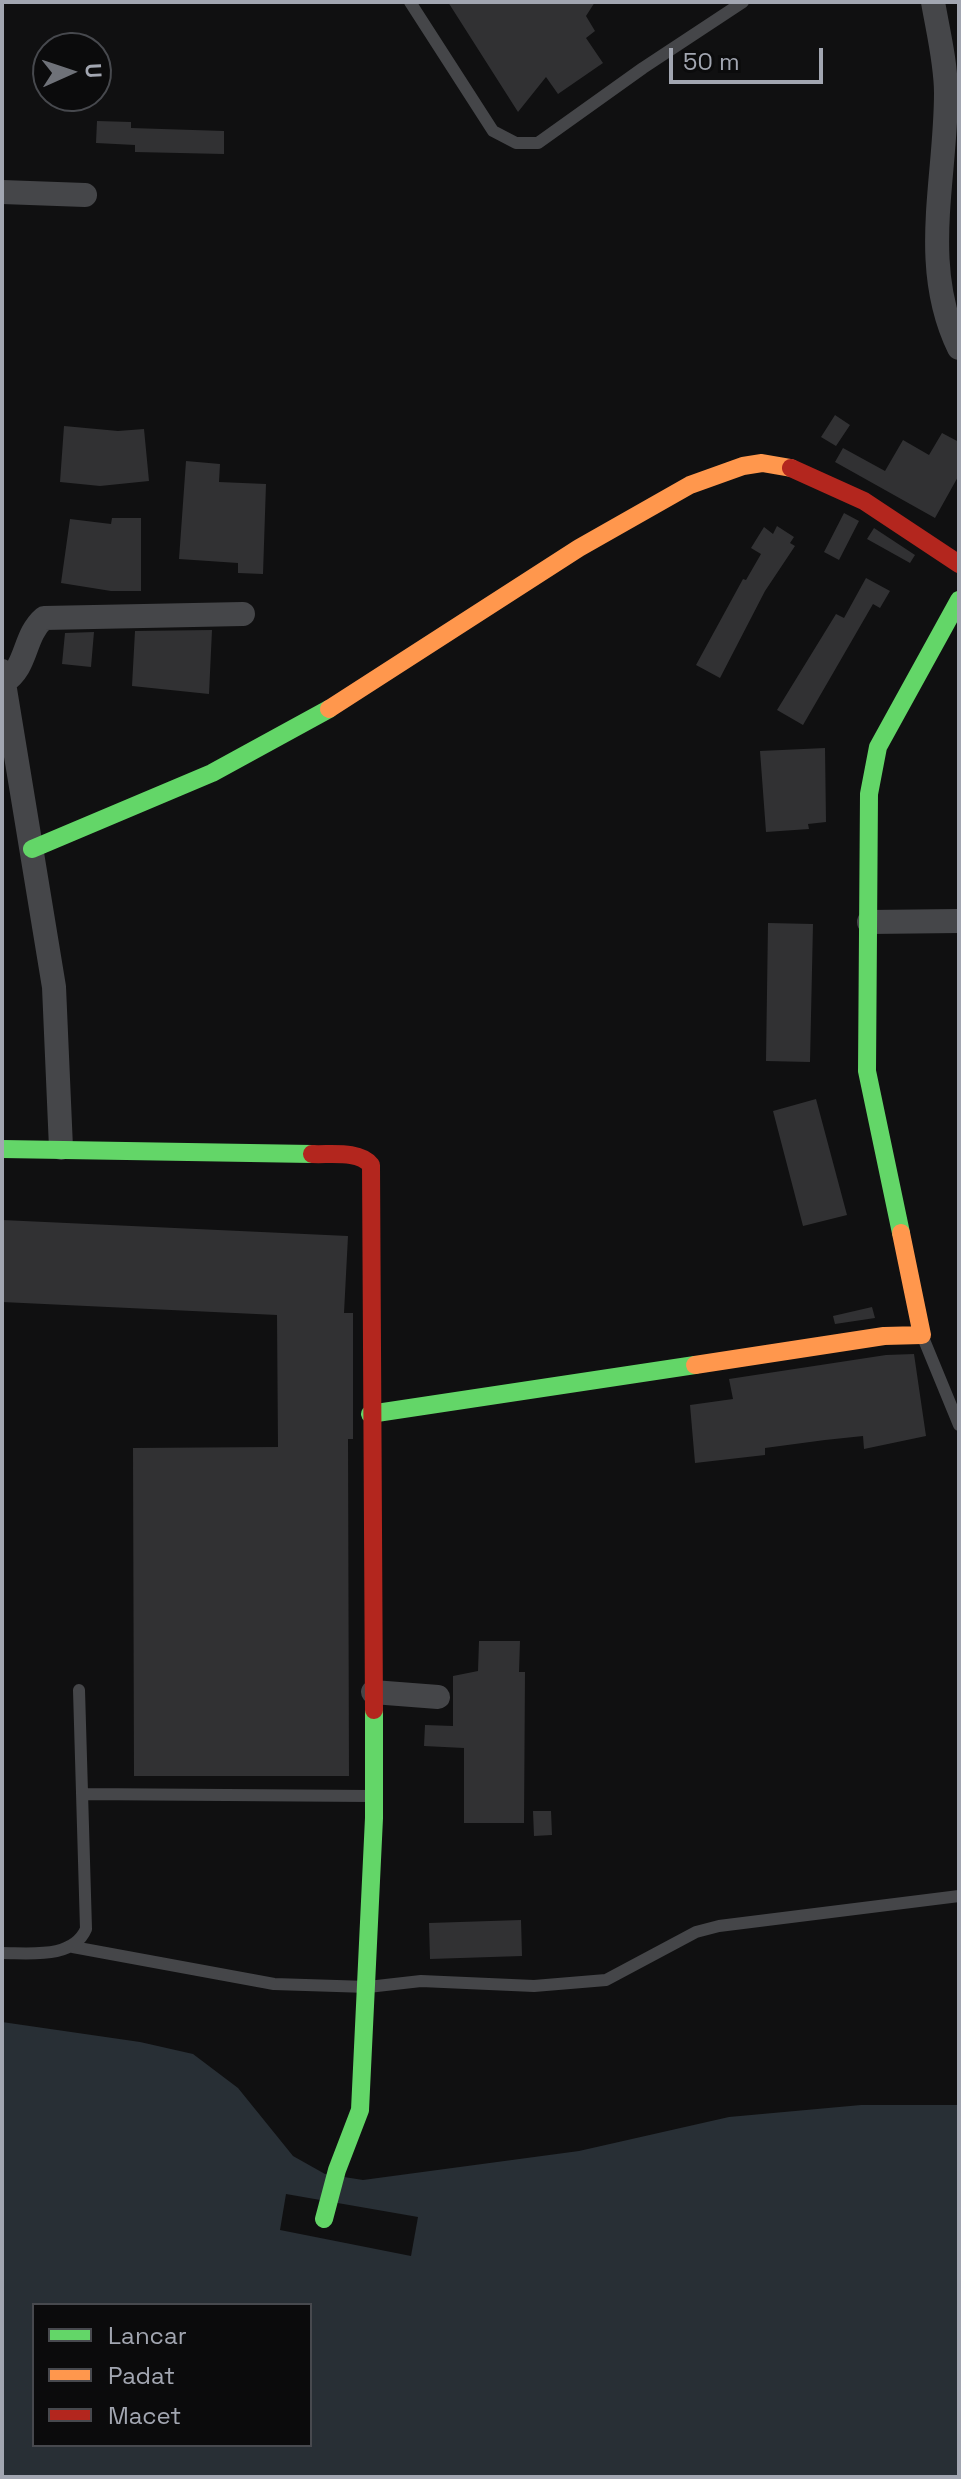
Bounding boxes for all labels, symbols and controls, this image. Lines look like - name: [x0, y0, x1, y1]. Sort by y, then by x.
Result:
- north arrow: [32, 32, 112, 112]
- scale bar: [673, 32, 827, 82]
- text: 50 m: [683, 46, 740, 77]
- text: U: [80, 63, 108, 79]
- legend: [32, 2303, 312, 2447]
- text: Lancar: [108, 2320, 187, 2351]
- text: Padat: [108, 2360, 175, 2391]
- text: Macet: [108, 2400, 181, 2431]

